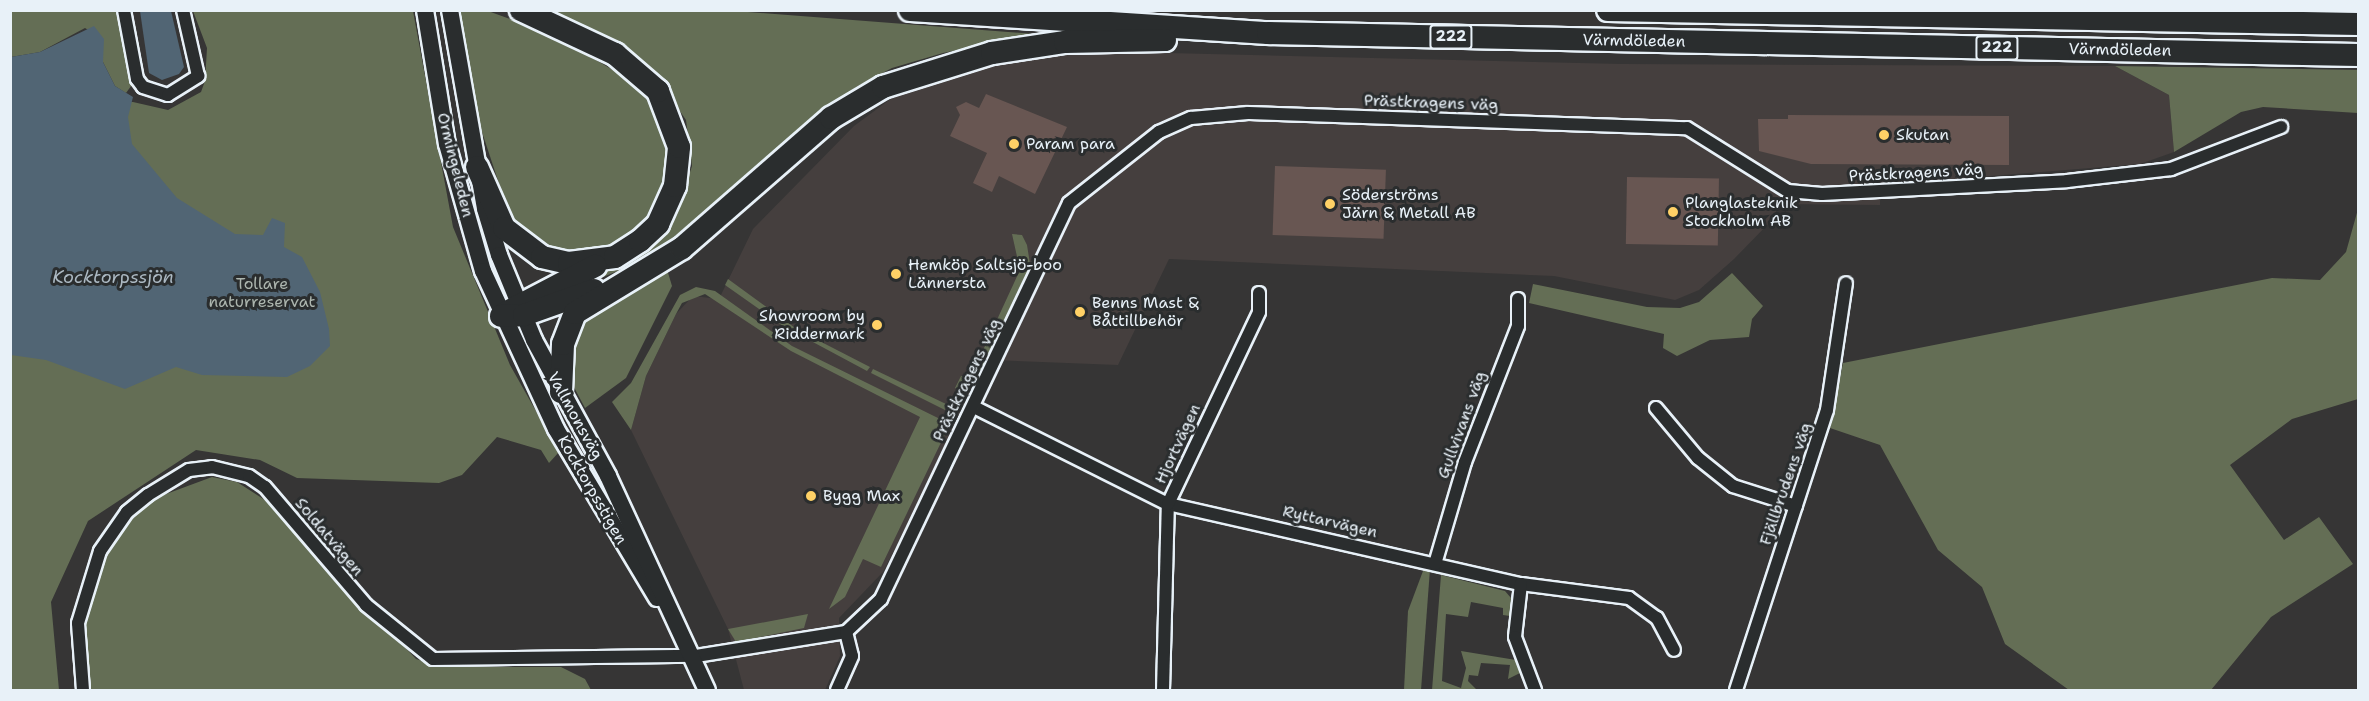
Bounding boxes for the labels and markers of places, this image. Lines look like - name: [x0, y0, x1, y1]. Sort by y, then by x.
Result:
- place label: Skutan: [1896, 125, 1949, 145]
- marker: Skutan: [1877, 128, 1891, 142]
- place label: Param para: [1026, 134, 1115, 154]
- marker: Param para: [1007, 137, 1021, 151]
- place label: Söderströms Järn & Metall AB: [1342, 185, 1476, 223]
- place label: Planglasteknik Stockholm AB: [1685, 193, 1798, 231]
- marker: Söderströms Järn & Metall AB: [1323, 197, 1337, 211]
- marker: Planglasteknik Stockholm AB: [1666, 205, 1680, 219]
- place label: Hemköp Saltsjö-boo Lännersta: [908, 255, 1062, 293]
- marker: Hemköp Saltsjö-boo Lännersta: [889, 267, 903, 281]
- place label: Benns Mast & Båttillbehör: [1092, 293, 1198, 331]
- marker: Benns Mast & Båttillbehör: [1073, 305, 1087, 319]
- place label: Showroom by Riddermark: [759, 306, 865, 344]
- marker: Showroom by Riddermark: [870, 318, 884, 332]
- place label: Bygg Max: [823, 486, 900, 506]
- marker: Bygg Max: [804, 489, 818, 503]

